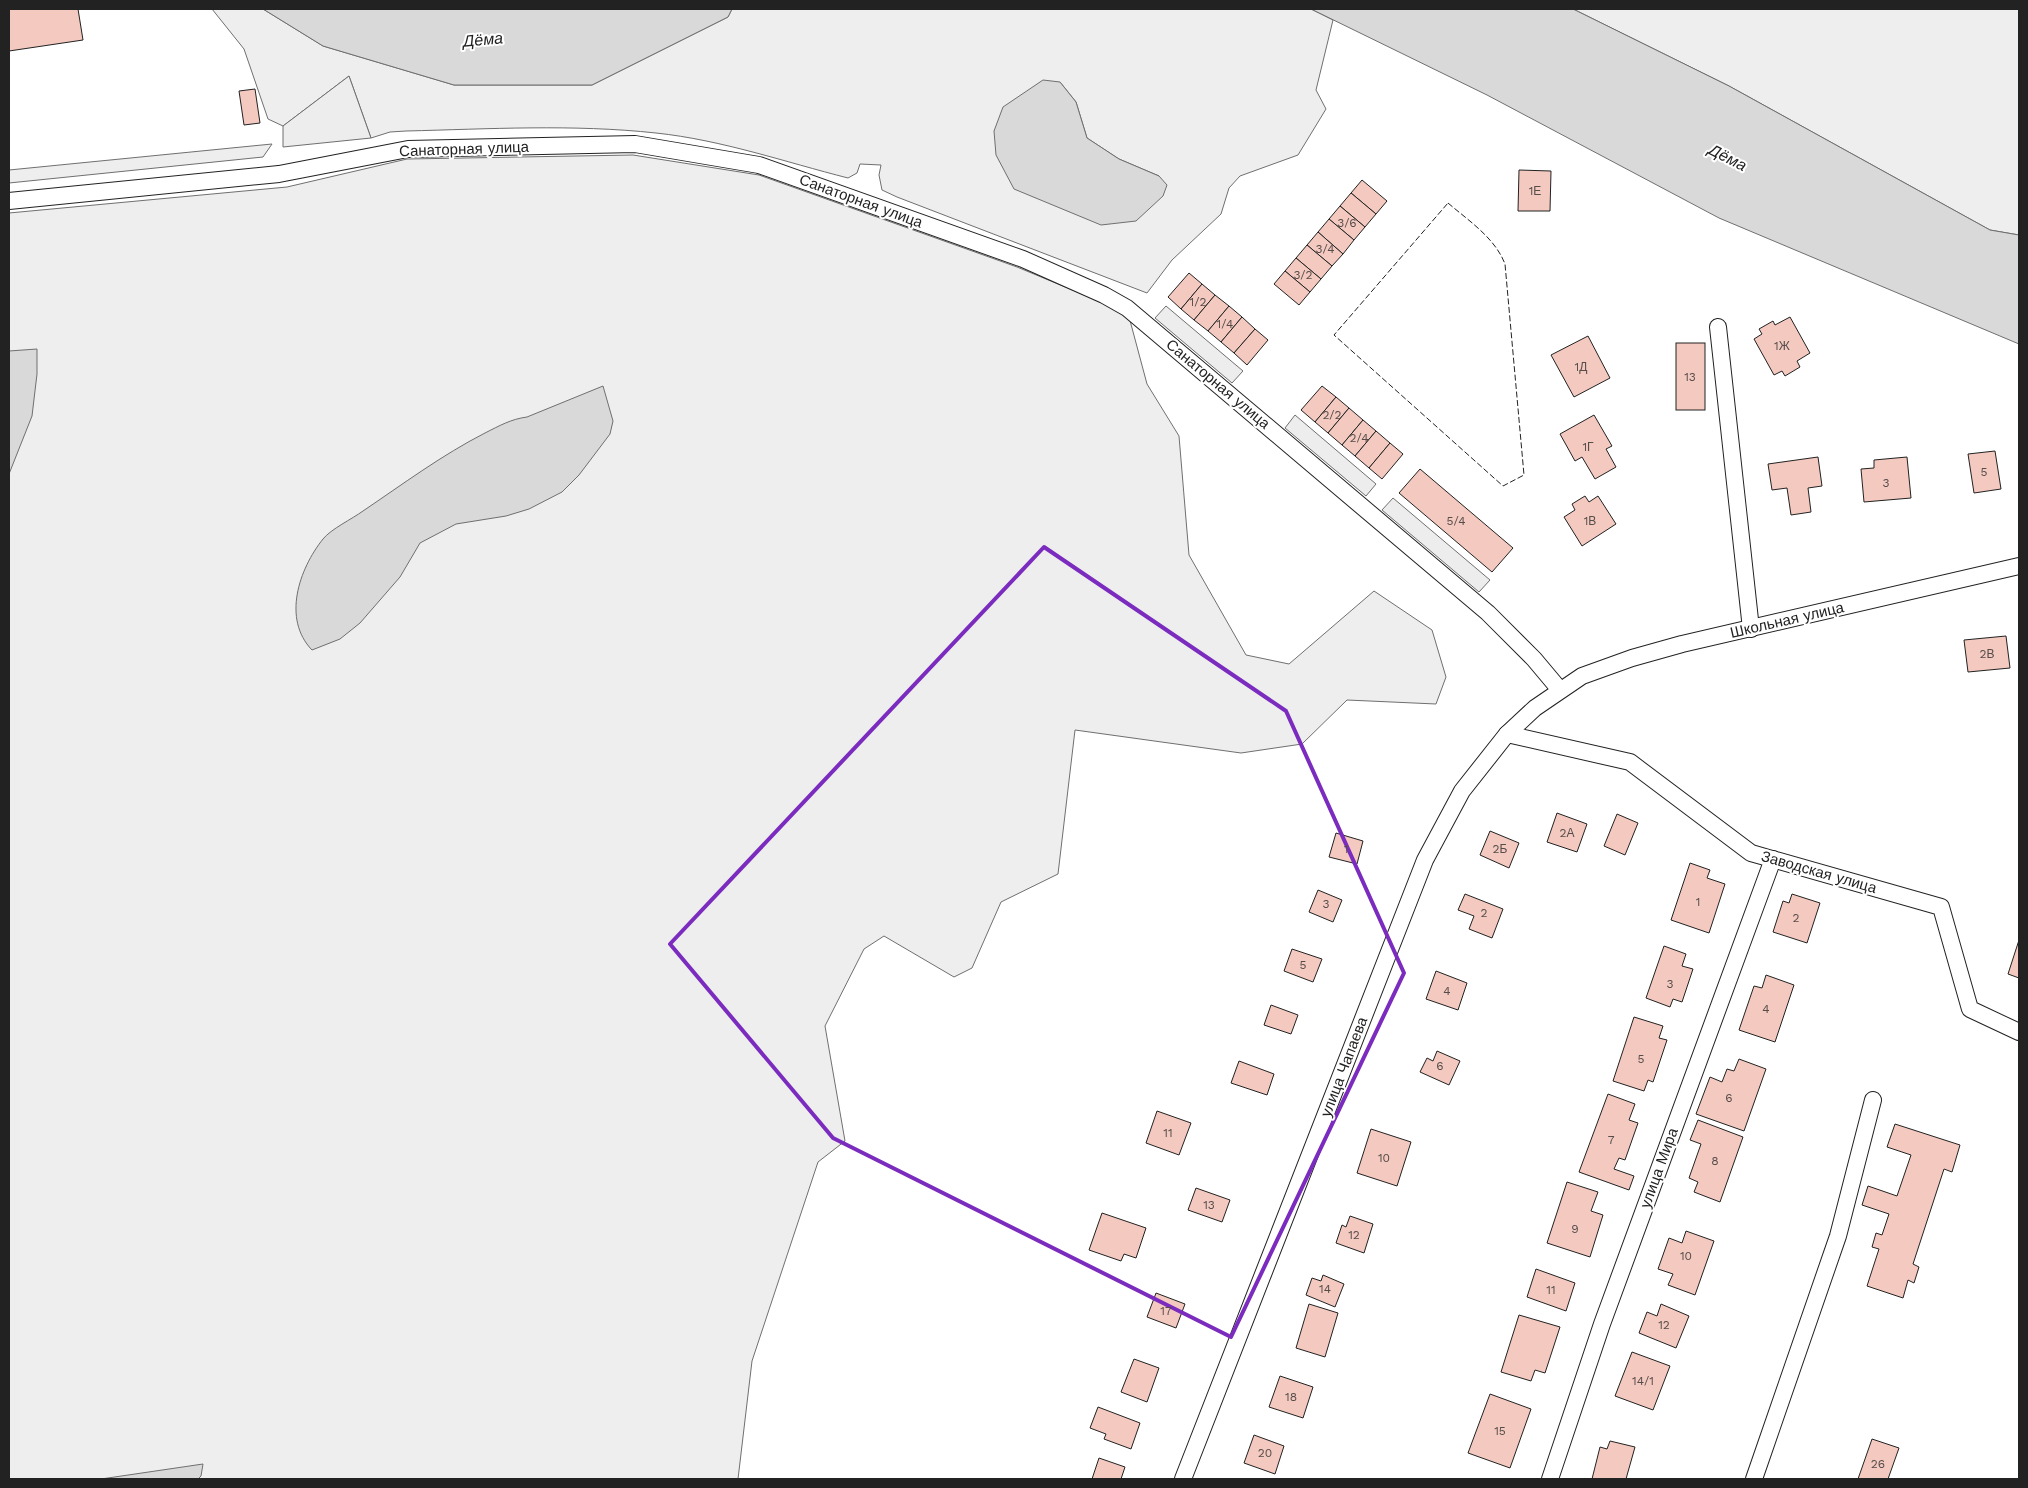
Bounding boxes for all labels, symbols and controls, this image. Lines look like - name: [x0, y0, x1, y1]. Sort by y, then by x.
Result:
- water label: Дёма: [460, 28, 504, 51]
- street label: Санаторная улица: [399, 138, 530, 160]
- water label: Дёма: [1704, 139, 1750, 175]
- street label: Санаторная улица: [797, 170, 926, 232]
- house number: 1Е: [1529, 184, 1541, 198]
- house number: 3/6: [1337, 216, 1357, 230]
- house number: 3/4: [1315, 242, 1335, 256]
- house number: 3/2: [1293, 268, 1313, 282]
- house number: 1/2: [1190, 295, 1206, 309]
- house number: 1/4: [1217, 317, 1233, 331]
- street label: Санаторная улица: [1162, 335, 1274, 433]
- house number: 1Ж: [1774, 339, 1790, 353]
- house number: 1Д: [1575, 360, 1587, 374]
- house number: 13: [1684, 370, 1696, 384]
- house number: 2/2: [1322, 408, 1342, 422]
- house number: 2/4: [1349, 431, 1369, 445]
- house number: 1Г: [1582, 440, 1594, 454]
- house number: 5: [1981, 465, 1988, 479]
- house number: 3: [1883, 476, 1890, 490]
- house number: 5/4: [1446, 514, 1466, 528]
- house number: 1В: [1584, 514, 1596, 528]
- street label: Школьная улица: [1728, 598, 1846, 642]
- house number: 2В: [1980, 647, 1995, 661]
- house number: 2А: [1560, 826, 1575, 840]
- house number: 1: [1344, 842, 1348, 856]
- house number: 2Б: [1493, 842, 1508, 856]
- street label: Заводская улица: [1759, 847, 1879, 897]
- house number: 1: [1696, 895, 1700, 909]
- house number: 3: [1323, 897, 1330, 911]
- house number: 2: [1481, 906, 1488, 920]
- house number: 2: [1793, 911, 1800, 925]
- house number: 5: [1300, 958, 1307, 972]
- house number: 3: [1667, 977, 1674, 991]
- house number: 4: [1443, 984, 1451, 998]
- house number: 4: [1762, 1002, 1770, 1016]
- street label: улица Чапаева: [1317, 1014, 1372, 1120]
- house number: 5: [1638, 1052, 1645, 1066]
- house number: 6: [1436, 1059, 1444, 1073]
- house number: 6: [1725, 1091, 1733, 1105]
- street label: улица Мира: [1636, 1125, 1682, 1211]
- house number: 11: [1163, 1126, 1173, 1140]
- house number: 7: [1608, 1133, 1615, 1147]
- house number: 10: [1378, 1151, 1390, 1165]
- house number: 8: [1711, 1154, 1719, 1168]
- house number: 13: [1203, 1198, 1215, 1212]
- house number: 9: [1571, 1222, 1579, 1236]
- house number: 12: [1348, 1228, 1360, 1242]
- house number: 10: [1680, 1249, 1692, 1263]
- house number: 14: [1319, 1282, 1331, 1296]
- house number: 11: [1546, 1283, 1556, 1297]
- house number: 17: [1160, 1304, 1172, 1318]
- house number: 12: [1658, 1318, 1670, 1332]
- house number: 14/1: [1632, 1374, 1654, 1388]
- house number: 18: [1285, 1390, 1297, 1404]
- house number: 15: [1494, 1424, 1506, 1438]
- house number: 20: [1258, 1446, 1272, 1460]
- house number: 26: [1871, 1457, 1885, 1471]

